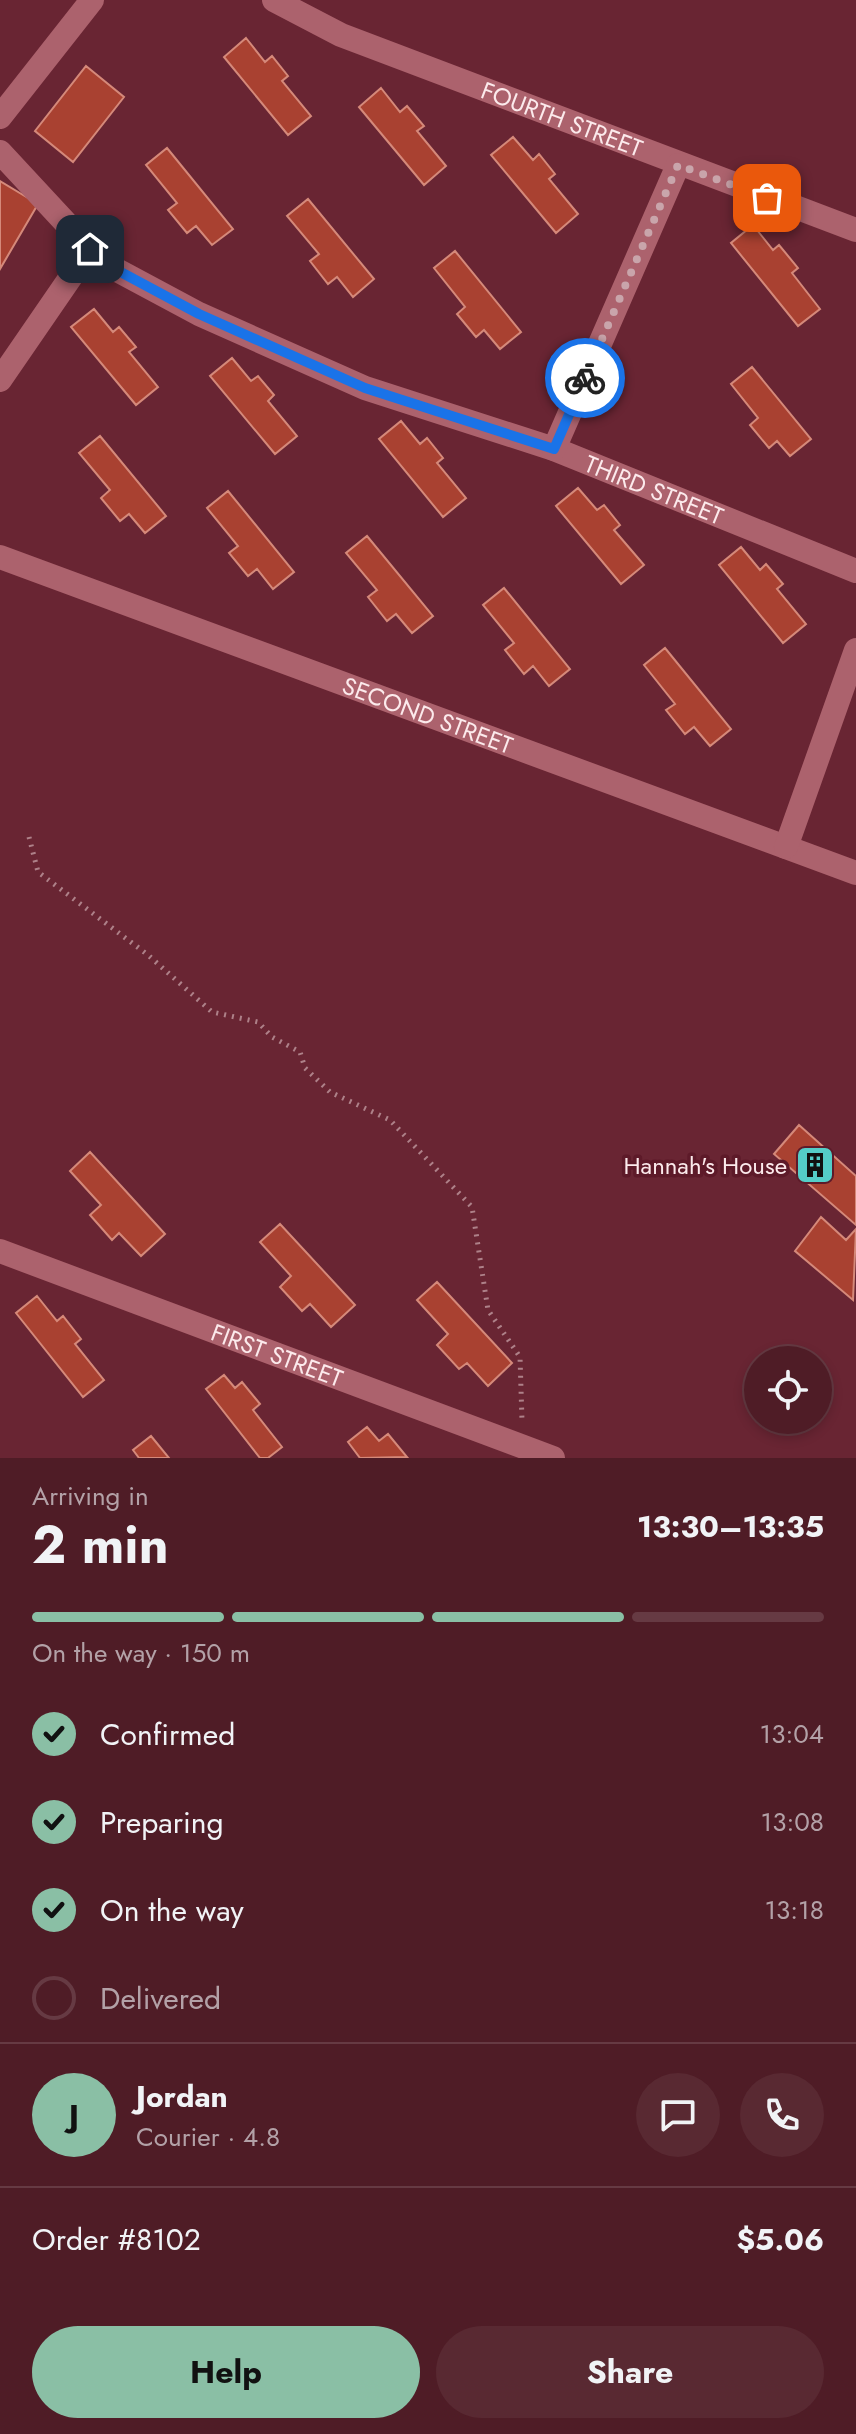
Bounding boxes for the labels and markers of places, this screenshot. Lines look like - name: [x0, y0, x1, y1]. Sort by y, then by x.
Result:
- pin: [733, 164, 801, 232]
- pin: [56, 215, 124, 283]
- building icon: Hannah's House: [794, 1144, 836, 1186]
- place label: Hannah's House: [623, 1148, 787, 1183]

